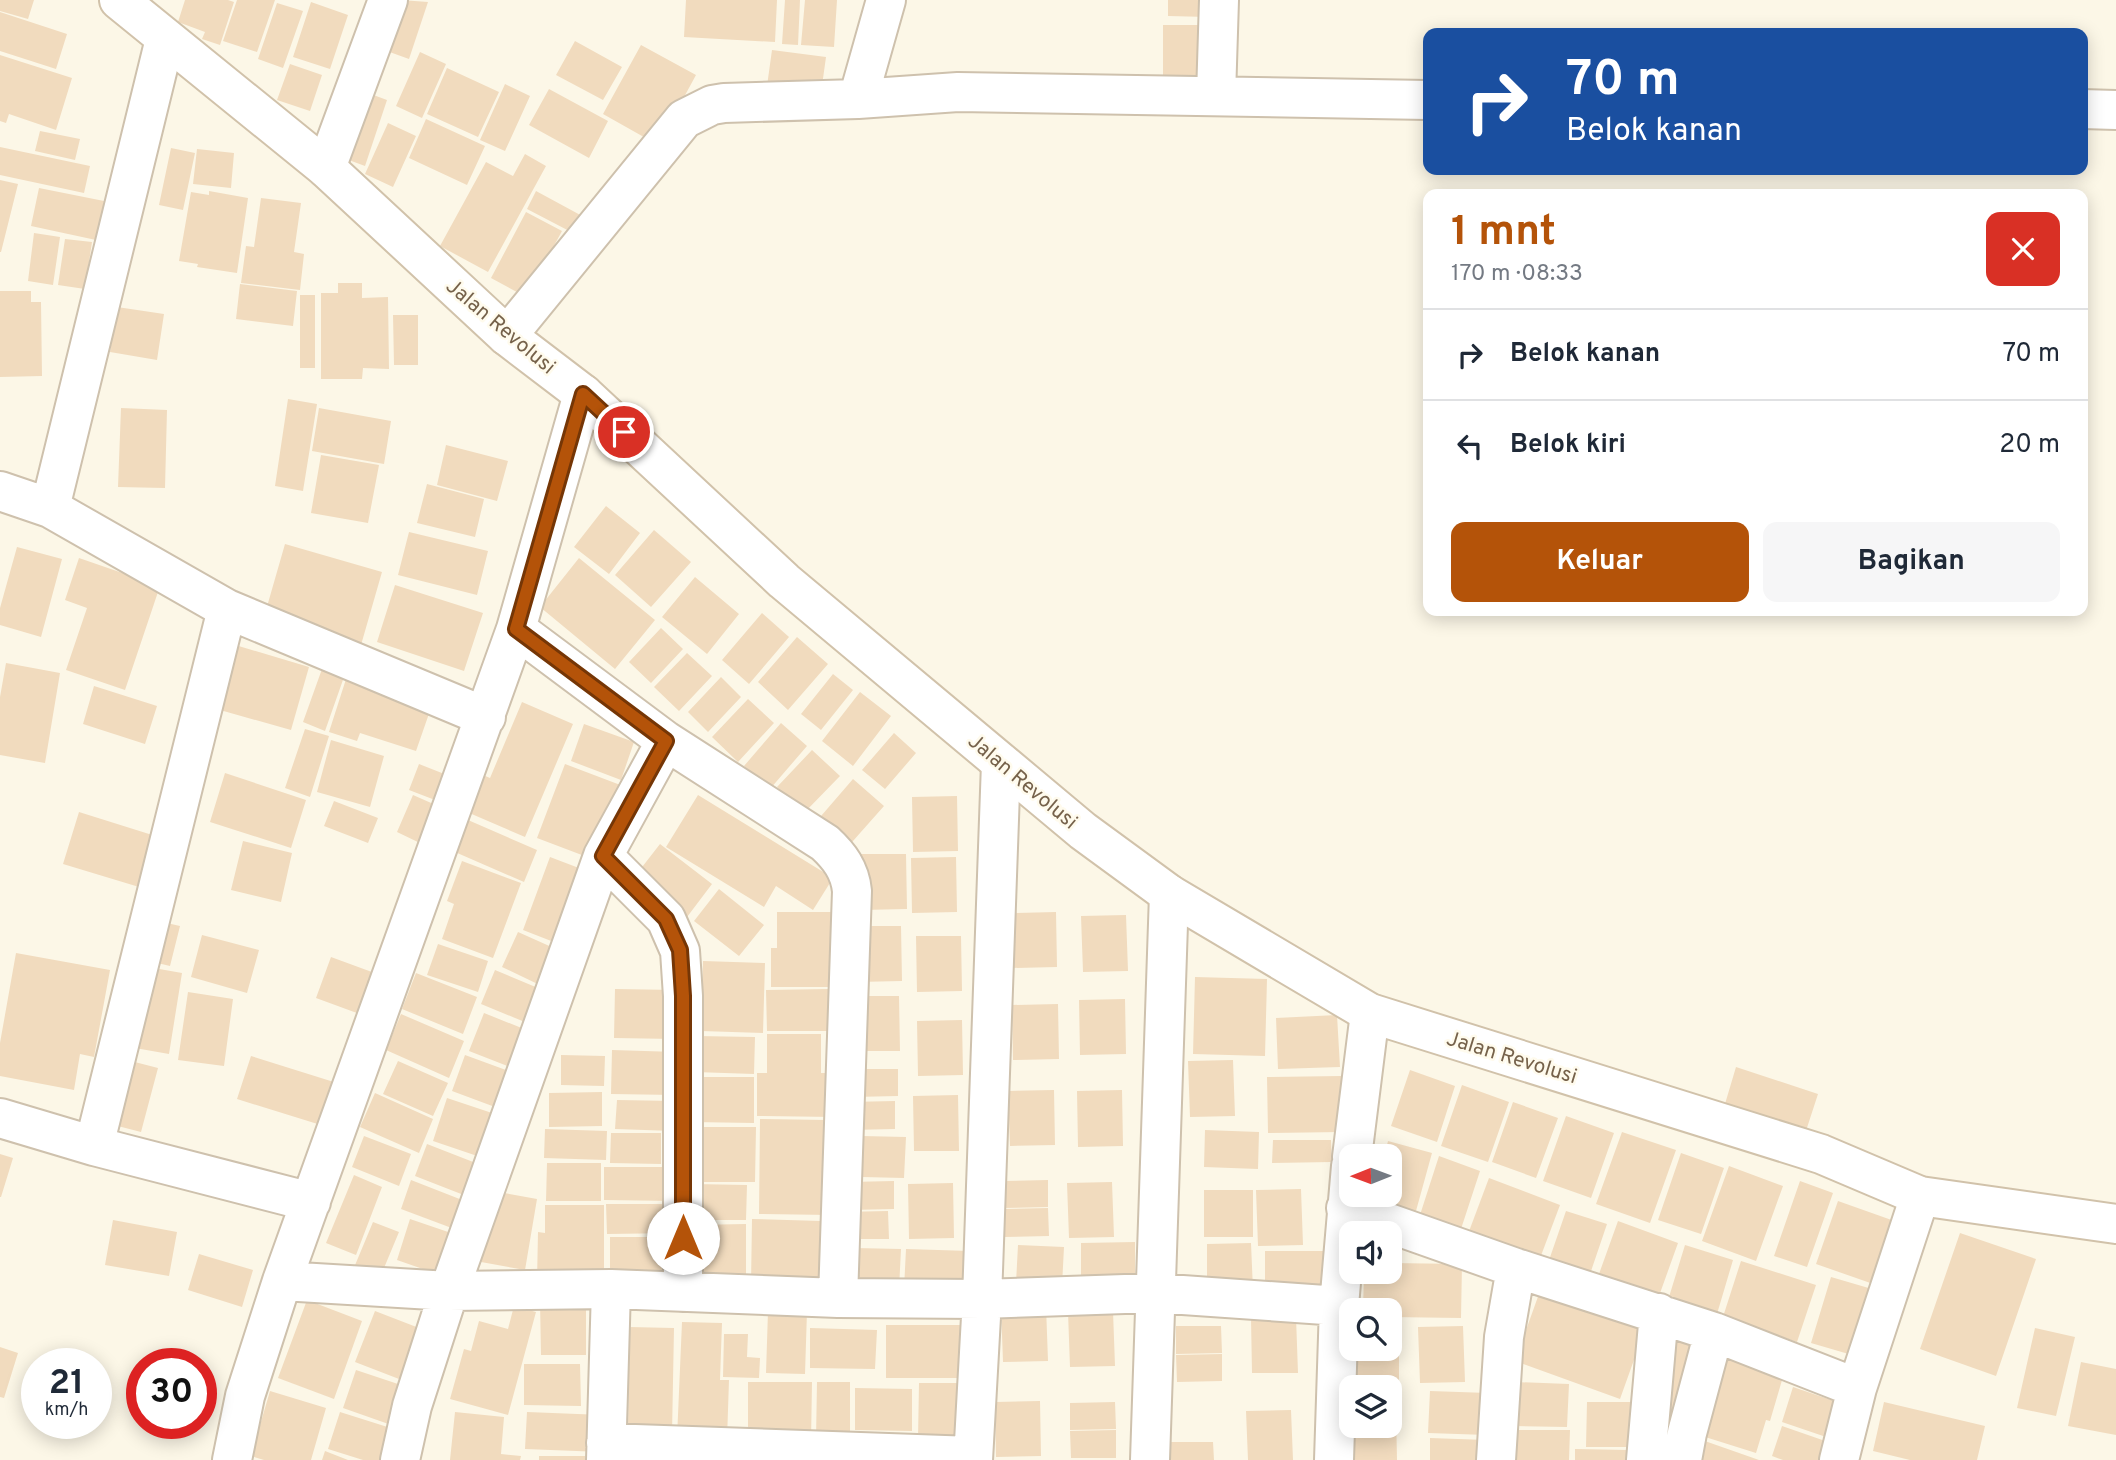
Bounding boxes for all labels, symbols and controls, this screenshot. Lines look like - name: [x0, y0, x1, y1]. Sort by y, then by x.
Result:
- text: 70 m: [1566, 51, 1680, 113]
- icon: right: [1451, 56, 1542, 147]
- text: Belok kanan: [1566, 112, 1742, 152]
- text: 1 mnt: [1451, 207, 1556, 260]
- button: close: [1986, 212, 2060, 286]
- text: 170 m · 08:33: [1451, 260, 1583, 289]
- street label: Jalan Revolusi: [440, 273, 561, 381]
- icon: right: [1451, 336, 1489, 374]
- text: Belok kanan: [1510, 338, 1660, 371]
- text: 70 m: [2002, 338, 2060, 371]
- pin: [594, 402, 654, 462]
- icon: arrive: [605, 413, 643, 451]
- icon: left: [1451, 427, 1489, 465]
- text: Belok kiri: [1510, 429, 1626, 462]
- text: 20 m: [1999, 429, 2060, 462]
- button: Keluar: [1451, 522, 1749, 602]
- button: Bagikan: [1763, 522, 2060, 602]
- street label: Jalan Revolusi: [962, 728, 1083, 836]
- street label: Jalan Revolusi: [1443, 1026, 1580, 1091]
- north arrow: [1339, 1144, 1402, 1208]
- map controls: [1339, 1144, 1402, 1438]
- position arrow: [646, 1201, 720, 1275]
- button: sound: [1339, 1221, 1402, 1284]
- button: search: [1339, 1298, 1402, 1361]
- speed limit sign: 30: [126, 1348, 217, 1439]
- text: 21: [49, 1362, 84, 1406]
- button: layers: [1339, 1375, 1402, 1438]
- text: km/h: [45, 1399, 88, 1422]

